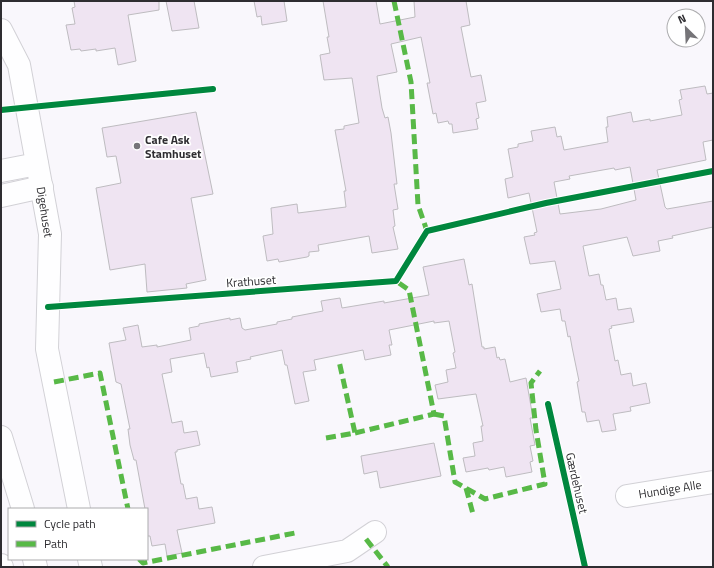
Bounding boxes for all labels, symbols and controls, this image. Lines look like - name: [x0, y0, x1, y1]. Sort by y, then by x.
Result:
- north arrow: [666, 8, 706, 48]
- text: N: [675, 10, 689, 28]
- place label: Cafe Ask Stamhuset: [145, 130, 202, 163]
- marker: Cafe Ask Stamhuset: [132, 141, 142, 151]
- street label: Digehuset: [32, 185, 59, 240]
- street label: Krathuset: [225, 270, 277, 292]
- street label: Gærdehuset: [561, 451, 593, 516]
- street label: Hundige Alle: [637, 475, 703, 503]
- legend: [8, 508, 148, 560]
- text: Cycle path: [44, 514, 96, 533]
- text: Path: [44, 534, 68, 553]

